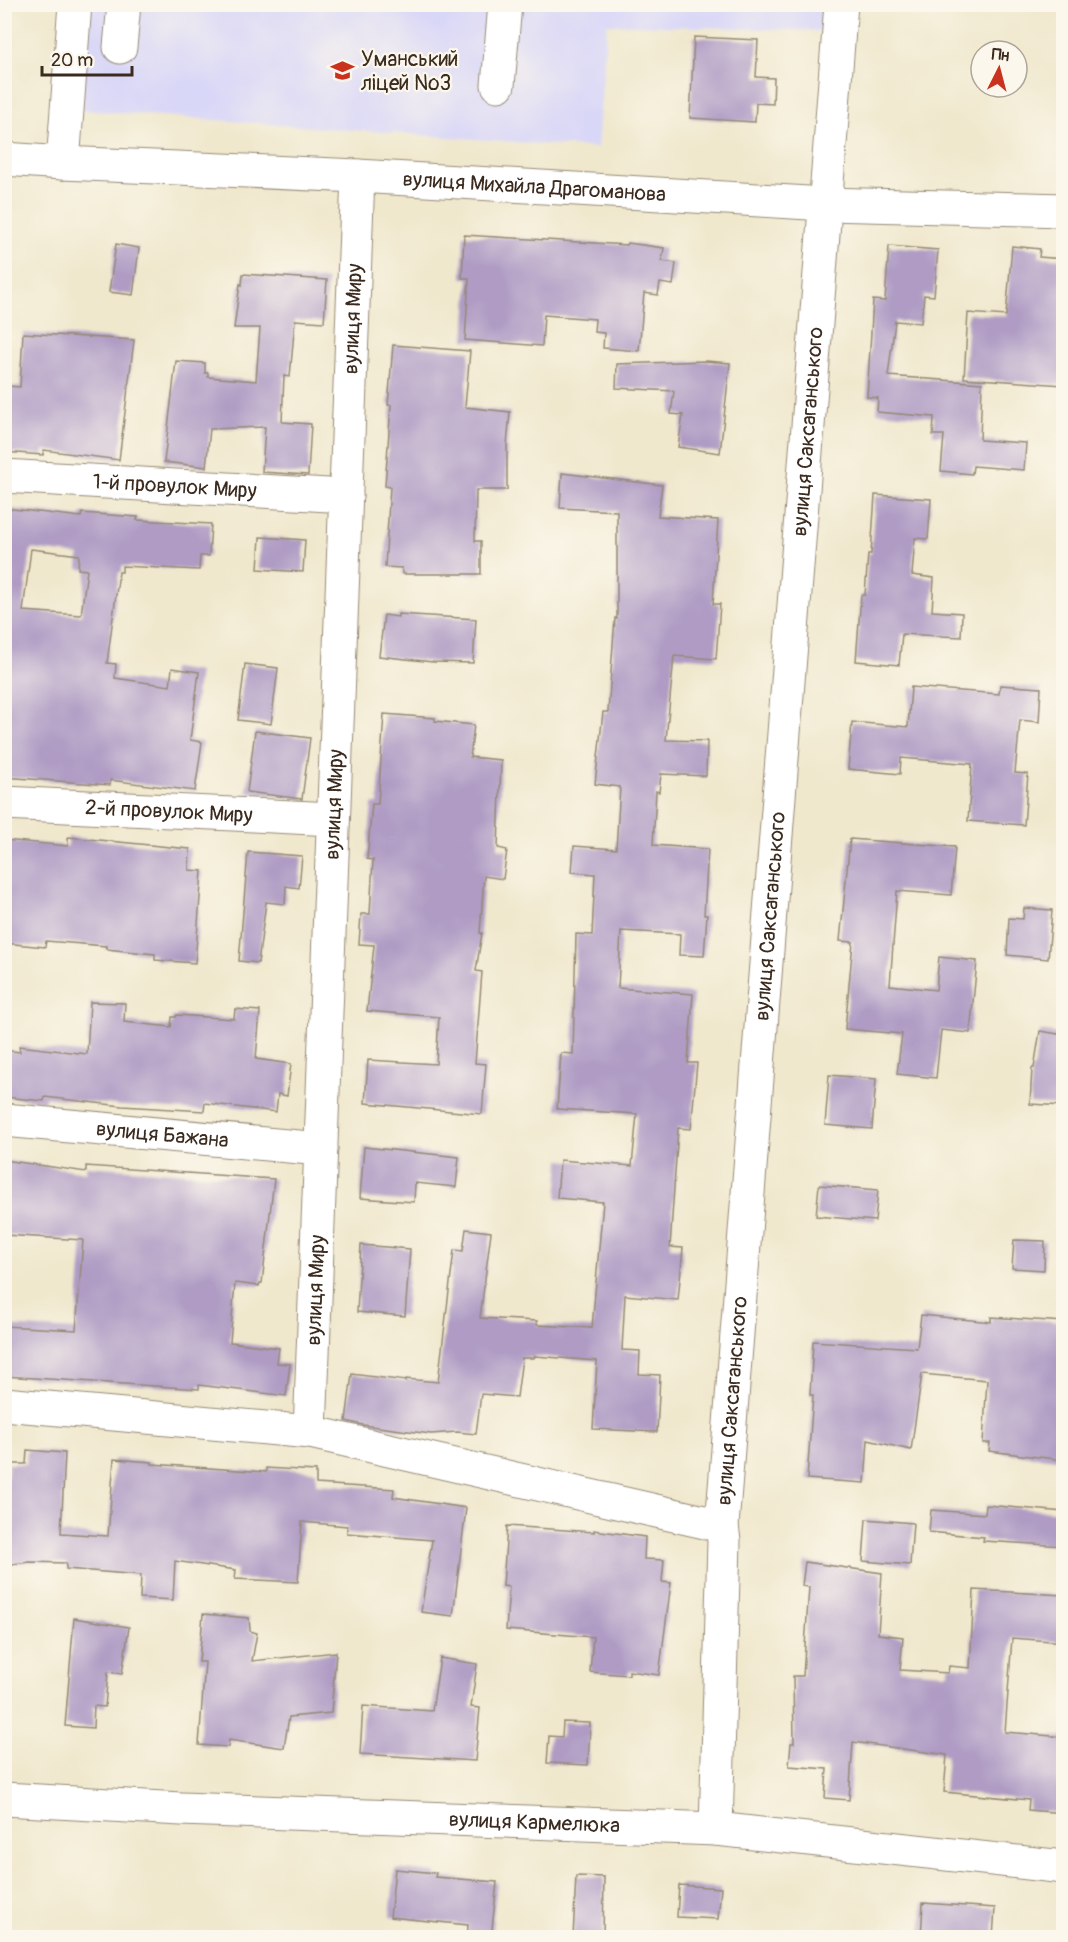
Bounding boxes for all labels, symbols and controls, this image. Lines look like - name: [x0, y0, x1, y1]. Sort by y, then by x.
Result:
- scale bar: [42, 39, 132, 77]
- north arrow: [969, 39, 1029, 99]
- text: Пн: [991, 44, 1010, 66]
- place label: Уманський ліцей №3: [361, 46, 458, 97]
- text: 20 m: [51, 49, 93, 72]
- school or university icon: Уманський ліцей №3: [330, 58, 356, 84]
- street label: вулиця Михайла Драгоманова: [402, 166, 667, 208]
- street label: вулиця Миру: [337, 263, 369, 375]
- street label: вулиця Саксаганського: [786, 326, 830, 537]
- street label: 1-й провулок Миру: [92, 468, 257, 505]
- street label: вулиця Миру: [319, 749, 350, 860]
- street label: 2-й провулок Миру: [84, 794, 253, 829]
- street label: вулиця Саксаганського: [749, 811, 792, 1022]
- street label: вулиця Бажана: [95, 1115, 230, 1154]
- street label: вулиця Миру: [300, 1234, 332, 1346]
- street label: вулиця Саксаганського: [711, 1295, 754, 1506]
- street label: вулиця Кармелюка: [448, 1806, 621, 1839]

